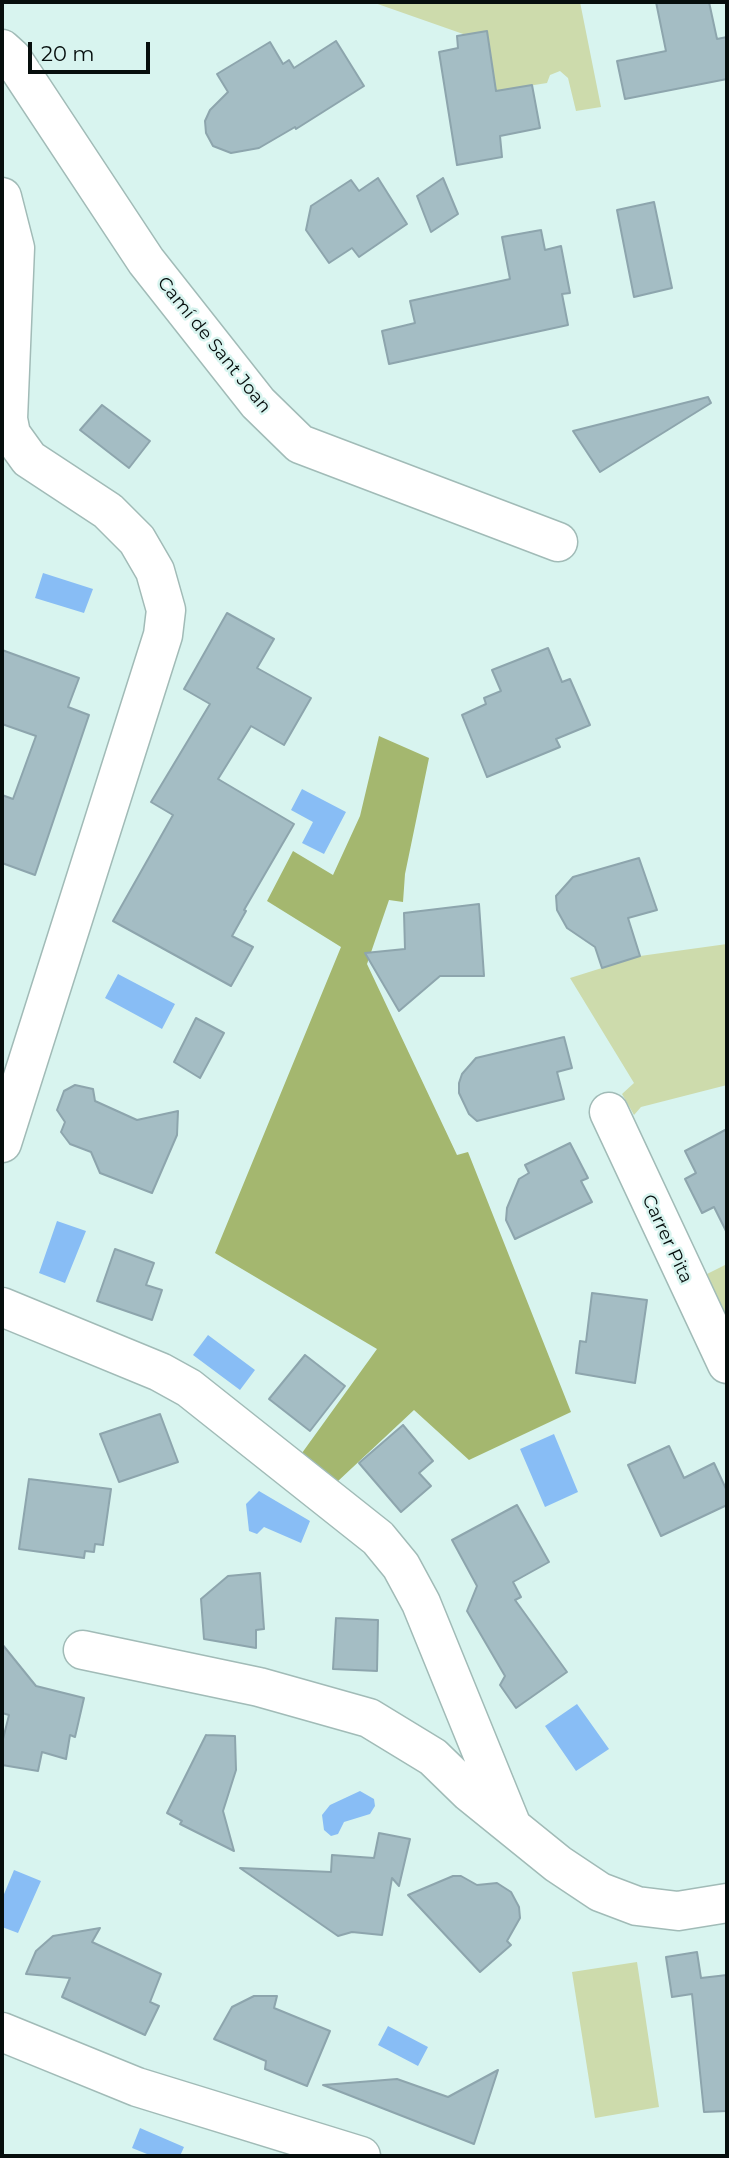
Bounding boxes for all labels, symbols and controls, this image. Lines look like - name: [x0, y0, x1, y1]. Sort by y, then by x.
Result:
- scale bar: [32, 28, 154, 72]
- text: 20 m: [41, 41, 95, 66]
- street label: Camí de Sant Joan: [153, 273, 275, 417]
- street label: Carrer Pita: [637, 1191, 697, 1287]

